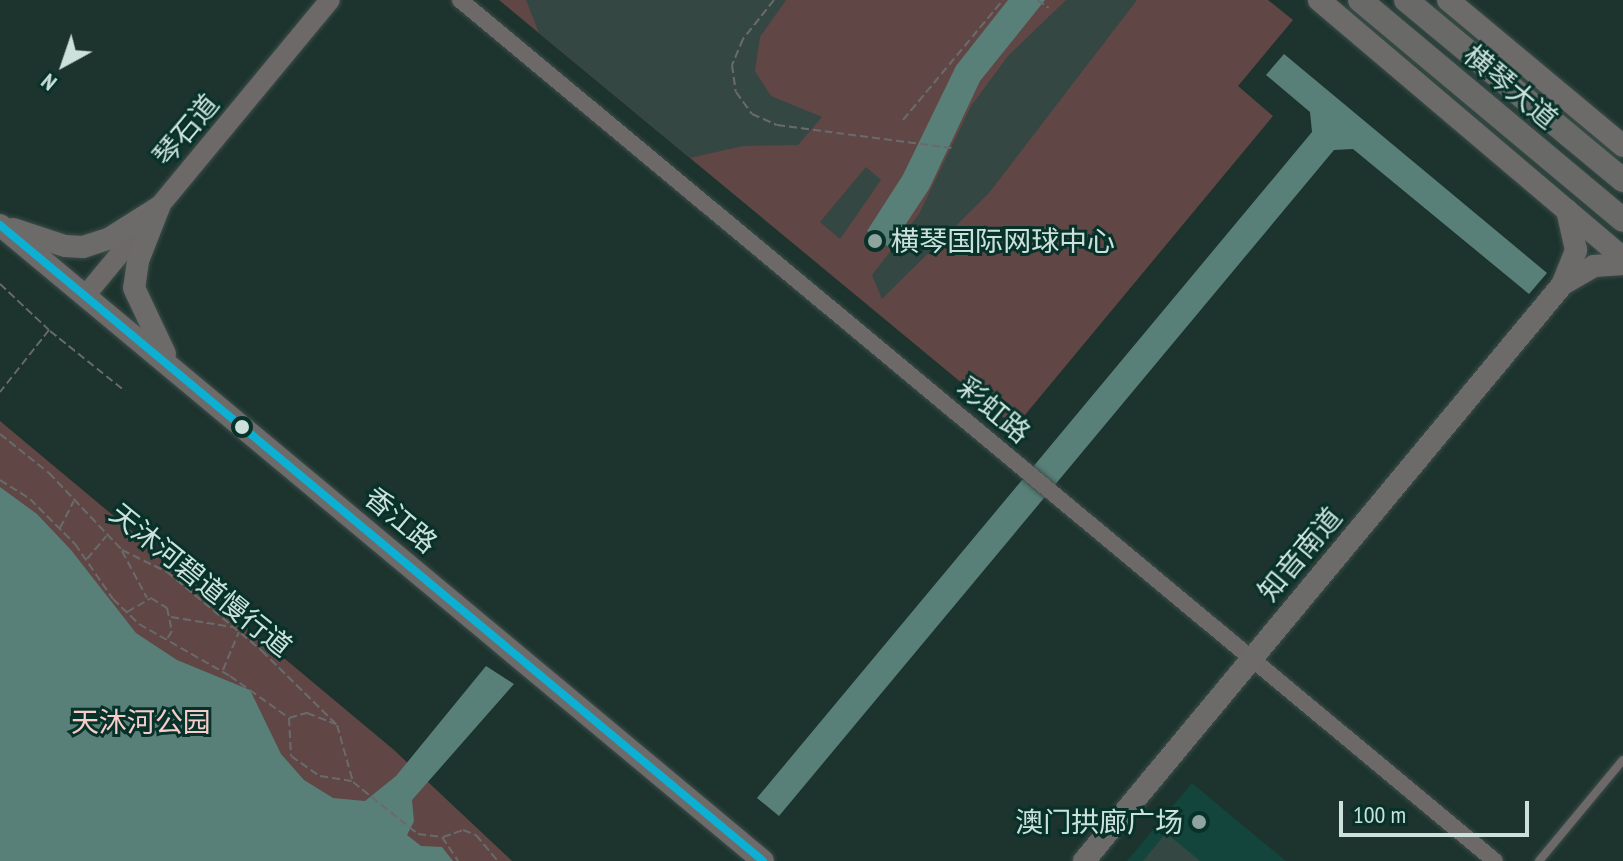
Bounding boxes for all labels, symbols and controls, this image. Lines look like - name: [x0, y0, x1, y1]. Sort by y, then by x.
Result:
- north arrow: [24, 24, 104, 104]
- street label: 横琴大道: [1457, 38, 1565, 136]
- text: N: [35, 68, 62, 97]
- street label: 琴石道: [146, 87, 226, 173]
- place label: 横琴国际网球中心: [891, 224, 1115, 258]
- marker: 横琴国际网球中心: [866, 232, 884, 250]
- street label: 彩虹路: [951, 370, 1037, 450]
- unlabelled marker: [234, 419, 250, 435]
- street label: 香江路: [358, 480, 444, 560]
- street label: 天沐河碧道慢行道: [103, 496, 299, 664]
- street label: 知音南道: [1251, 500, 1349, 608]
- park label: 天沐河公园: [71, 705, 211, 739]
- scale bar: [1343, 785, 1533, 835]
- text: 100 m: [1353, 799, 1406, 830]
- place label: 澳门拱廊广场: [1015, 805, 1183, 839]
- marker: 澳门拱廊广场: [1190, 813, 1208, 831]

